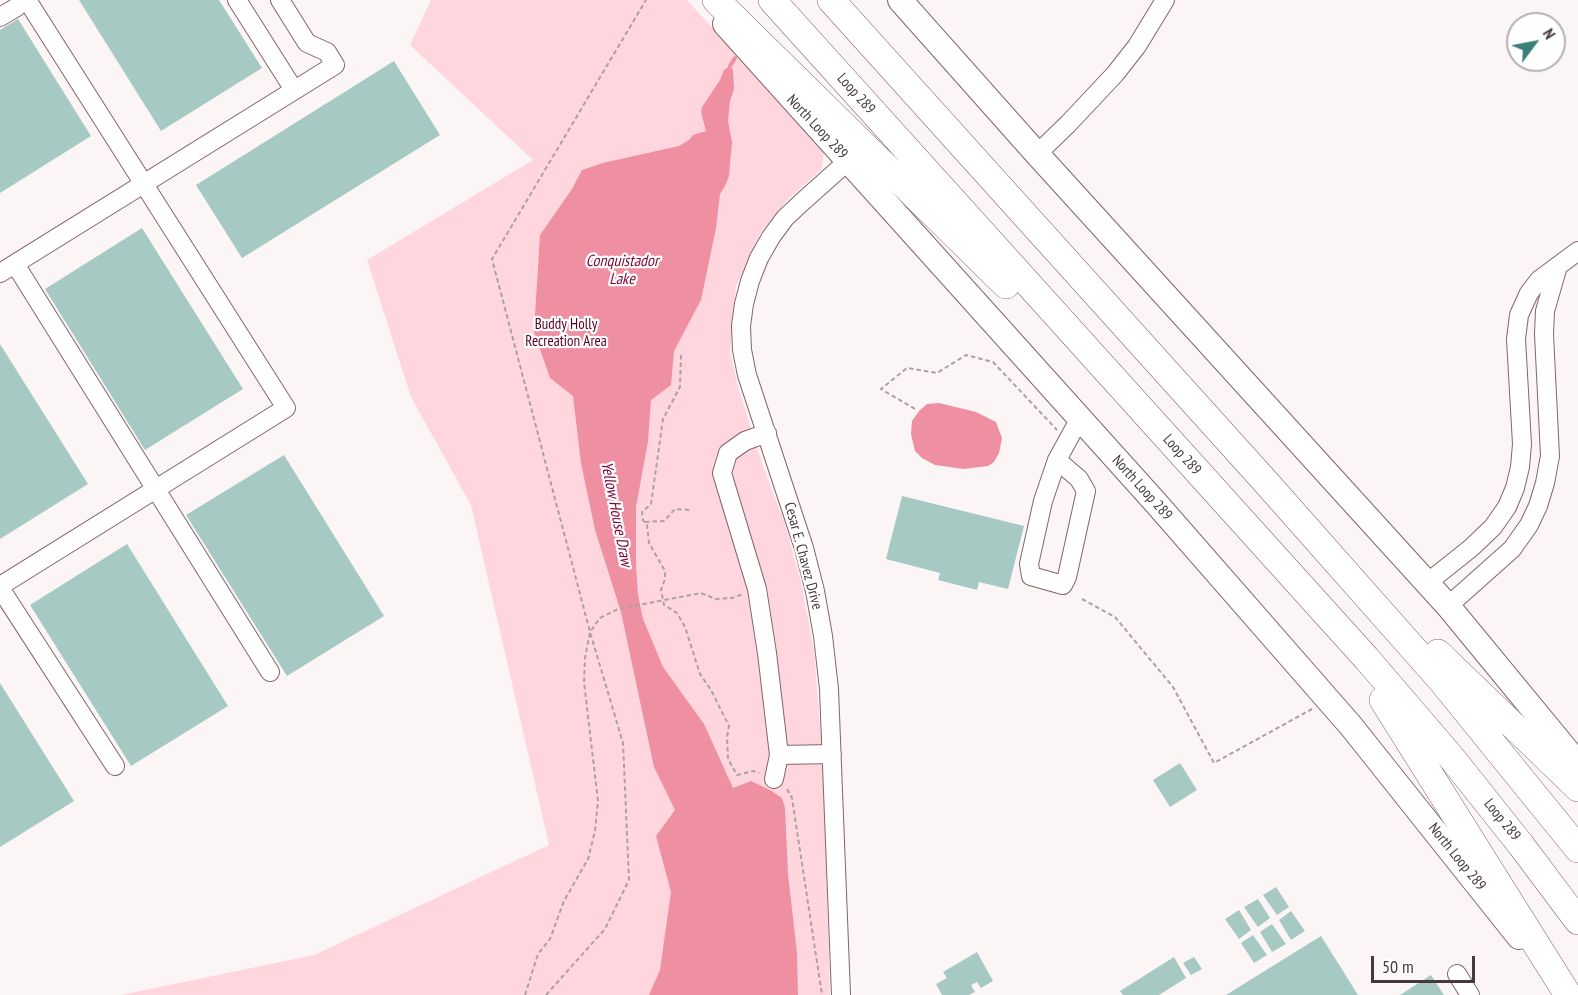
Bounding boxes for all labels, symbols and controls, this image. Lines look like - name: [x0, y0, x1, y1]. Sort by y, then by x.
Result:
- north arrow: [1506, 12, 1566, 72]
- text: N: [1539, 25, 1560, 42]
- street label: Loop 289: [833, 70, 879, 118]
- street label: North Loop 289: [783, 91, 851, 163]
- water label: Conquistador Lake: [586, 251, 658, 289]
- park label: Buddy Holly Recreation Area: [525, 316, 607, 351]
- street label: Loop 289: [1159, 431, 1205, 479]
- street label: North Loop 289: [1108, 452, 1176, 524]
- water label: Yellow House Draw: [596, 460, 636, 568]
- street label: Cesar E. Chavez Drive: [780, 500, 826, 612]
- street label: Loop 289: [1480, 795, 1524, 845]
- street label: North Loop 289: [1424, 820, 1490, 894]
- scale bar: [1374, 944, 1478, 982]
- text: 50 m: [1382, 955, 1414, 978]

